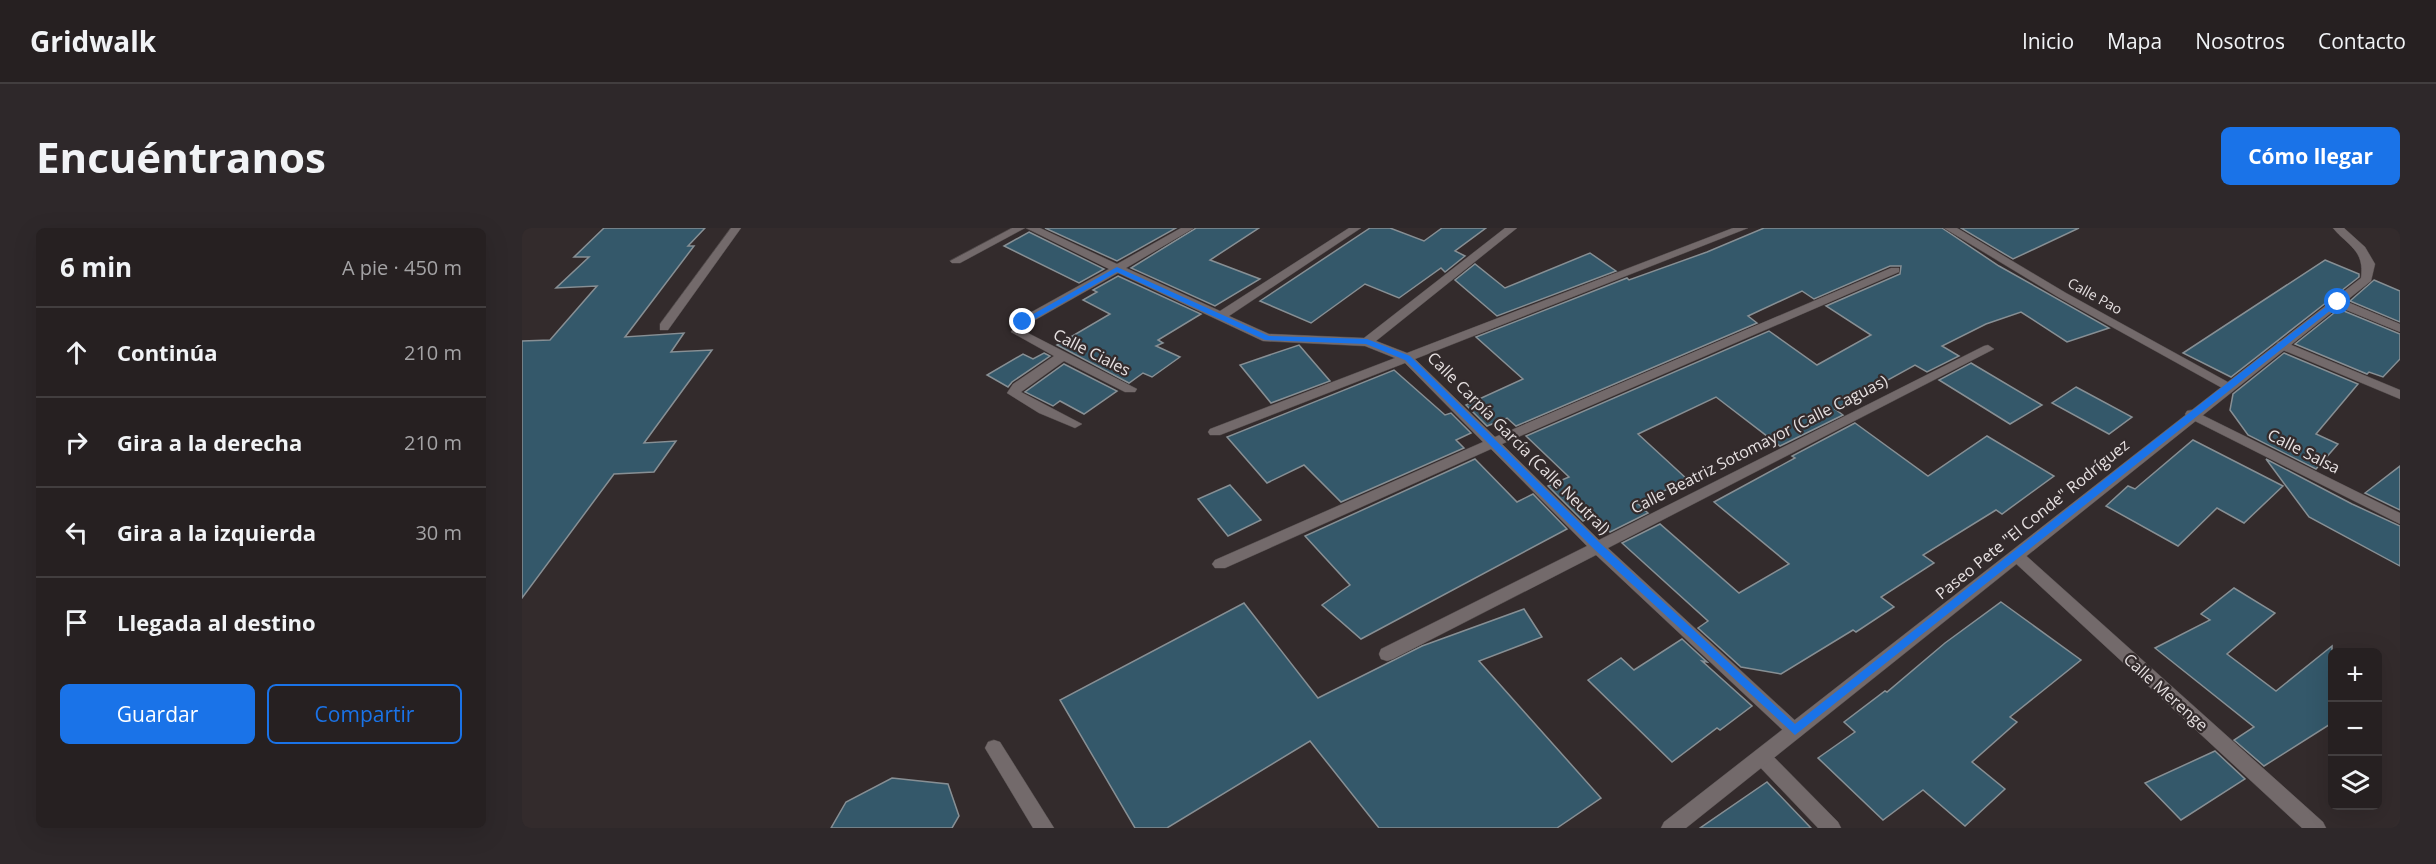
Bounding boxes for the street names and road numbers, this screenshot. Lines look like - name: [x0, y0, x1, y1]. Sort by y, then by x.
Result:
- street label: Calle Pao: [2064, 273, 2126, 318]
- street label: Calle Ciales: [1050, 323, 1134, 381]
- street label: Calle Carpía García (Calle Neutral): [1423, 347, 1615, 539]
- street label: Calle Beatriz Sotomayor (Calle Caguas): [1627, 369, 1892, 519]
- street label: Calle Salsa: [2264, 423, 2344, 479]
- street label: Paseo Pete "El Conde" Rodríguez: [1930, 434, 2134, 604]
- street label: Calle Merenge: [2119, 648, 2213, 736]

